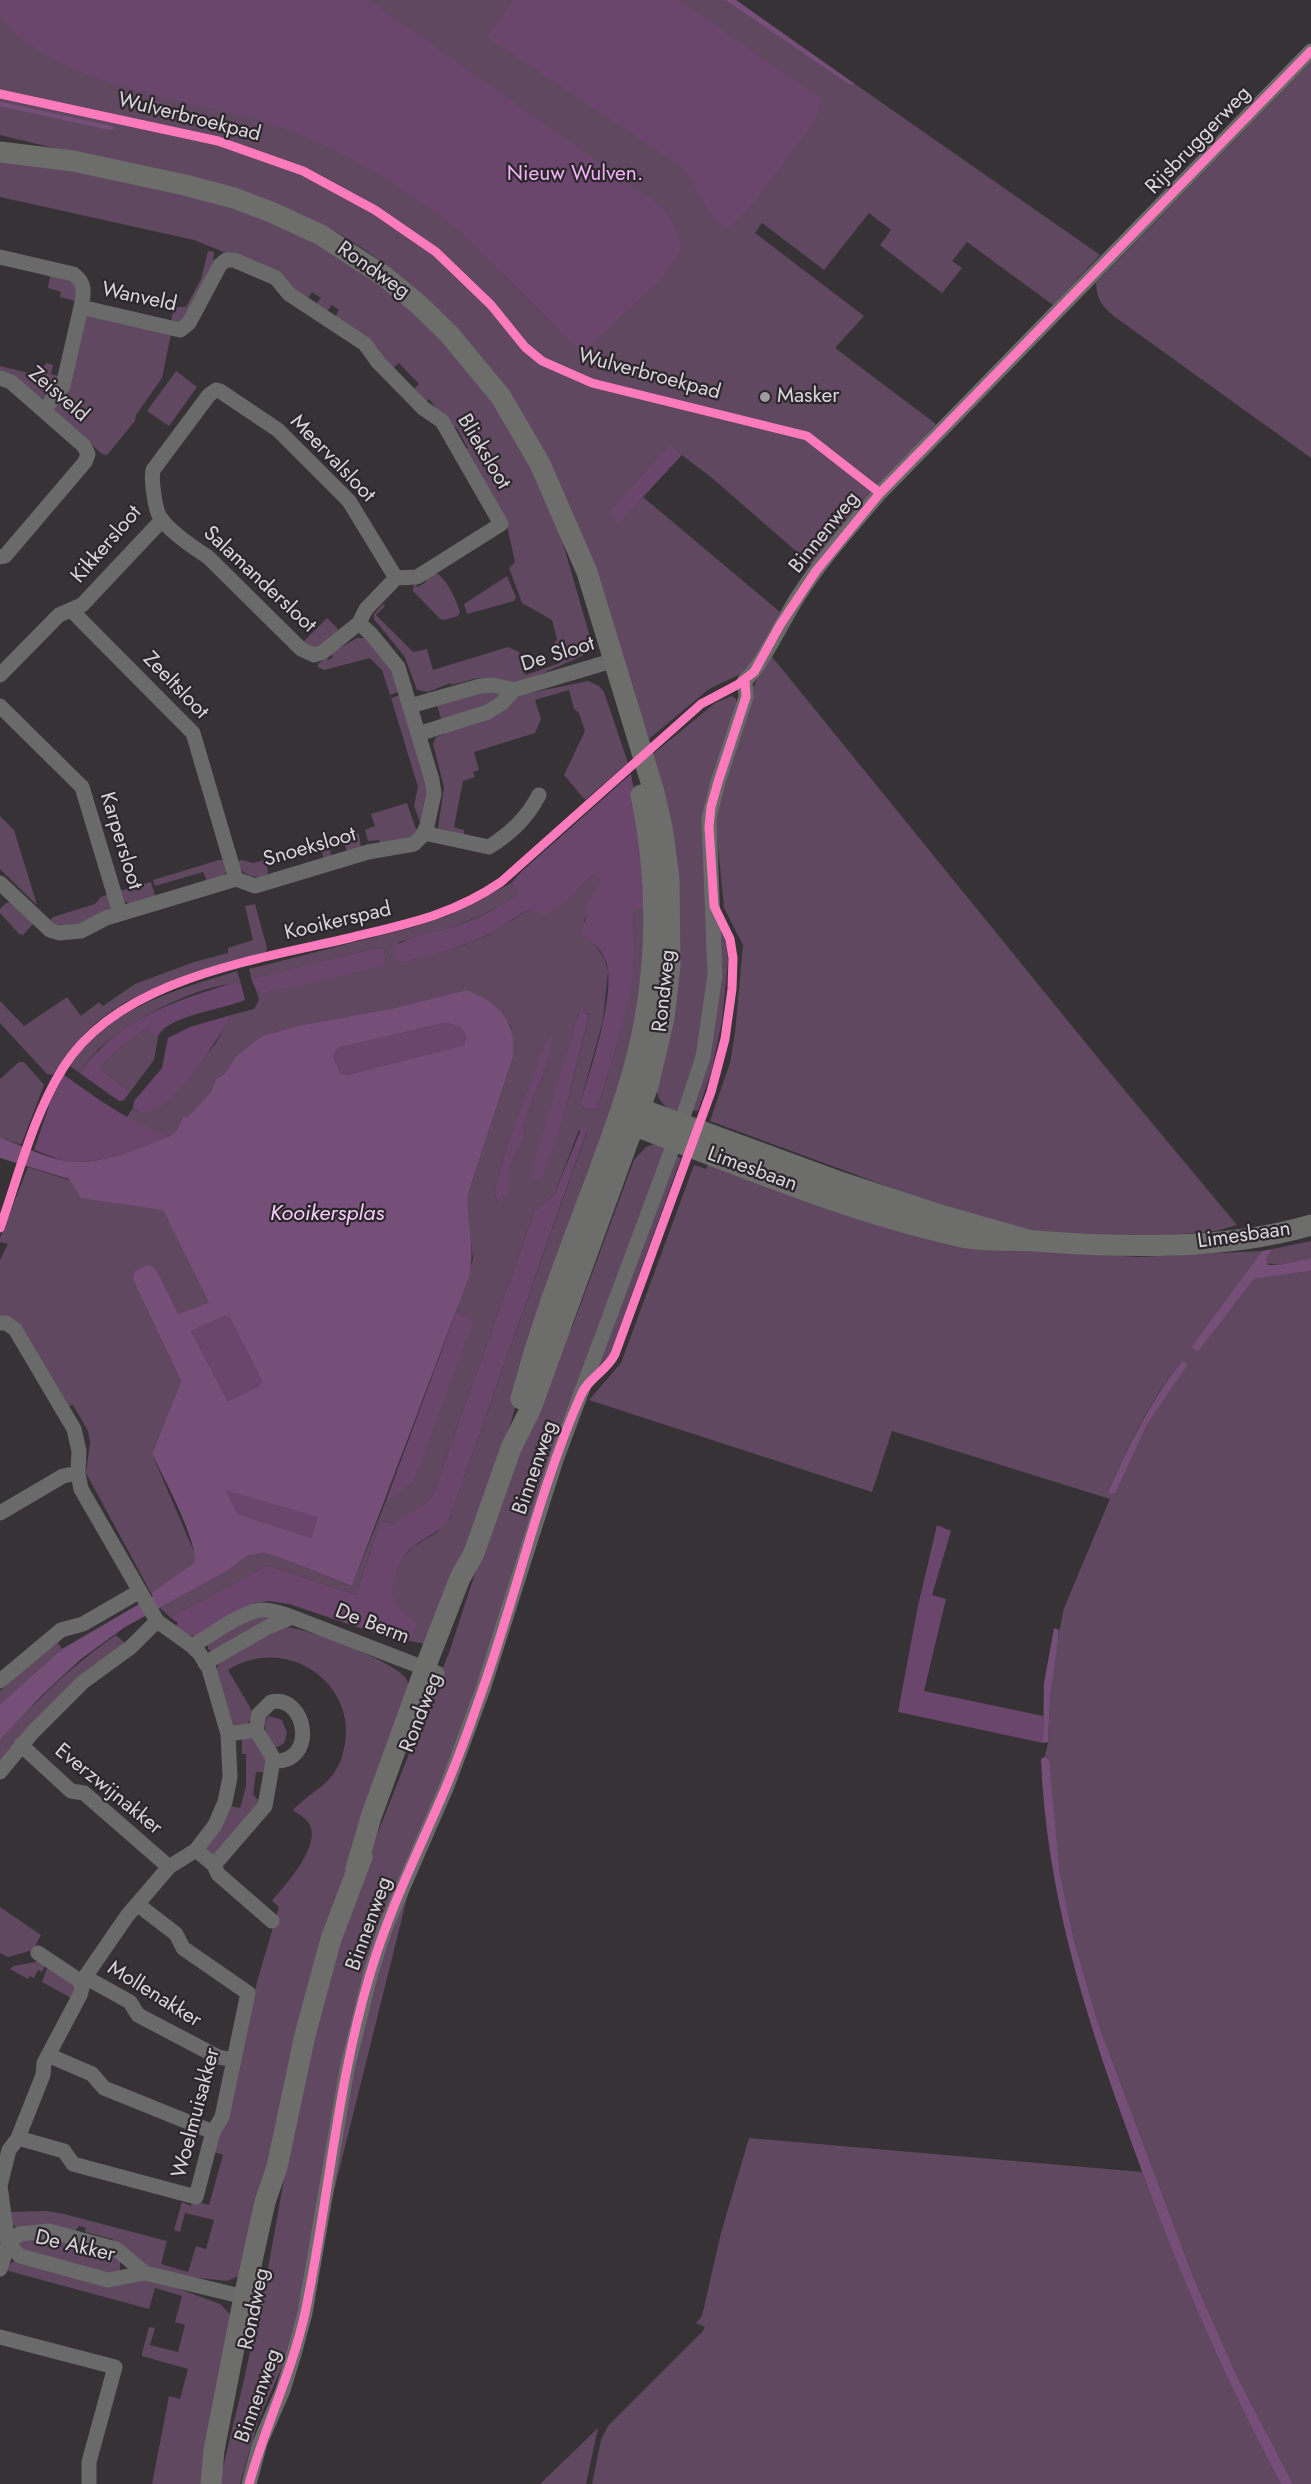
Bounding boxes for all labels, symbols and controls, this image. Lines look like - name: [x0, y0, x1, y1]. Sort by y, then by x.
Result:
- street label: Rijsbruggerweg: [1141, 82, 1257, 200]
- street label: Wulverbroekpad: [115, 88, 263, 148]
- park label: Nieuw Wulven.: [507, 162, 643, 188]
- street label: Rondweg: [332, 237, 414, 305]
- street label: Wanveld: [99, 278, 179, 318]
- street label: Wulverbroekpad: [575, 344, 723, 406]
- street label: Zeisveld: [23, 362, 93, 428]
- place label: Masker: [777, 384, 840, 410]
- marker: Masker: [758, 390, 772, 404]
- street label: Meervalsloot: [284, 410, 380, 508]
- street label: Blieksloot: [451, 410, 515, 494]
- street label: Binnenweg: [784, 487, 866, 579]
- street label: Kikkersloot: [66, 501, 148, 589]
- street label: Salamandersloot: [197, 521, 321, 639]
- street label: De Sloot: [518, 632, 598, 678]
- street label: Zeeltsloot: [137, 647, 213, 725]
- street label: Karpersloot: [93, 789, 147, 893]
- street label: Snoeksloot: [261, 823, 359, 873]
- street label: Kooikerspad: [282, 897, 394, 947]
- street label: Rondweg: [648, 948, 682, 1034]
- street label: Limesbaan: [704, 1142, 800, 1198]
- water label: Kooikersplas: [270, 1202, 384, 1228]
- street label: Limesbaan: [1196, 1217, 1292, 1255]
- street label: Binnenweg: [508, 1418, 564, 1518]
- street label: De Berm: [331, 1599, 413, 1651]
- street label: Rondweg: [395, 1670, 449, 1756]
- street label: Everzwijnakker: [49, 1739, 167, 1841]
- street label: Binnenweg: [341, 1874, 399, 1974]
- street label: Mollenakker: [102, 1956, 206, 2034]
- street label: Woelmuisakker: [168, 2045, 226, 2181]
- street label: De Akker: [32, 2226, 118, 2268]
- street label: Rondweg: [234, 2266, 276, 2352]
- street label: Binnenweg: [230, 2346, 288, 2446]

